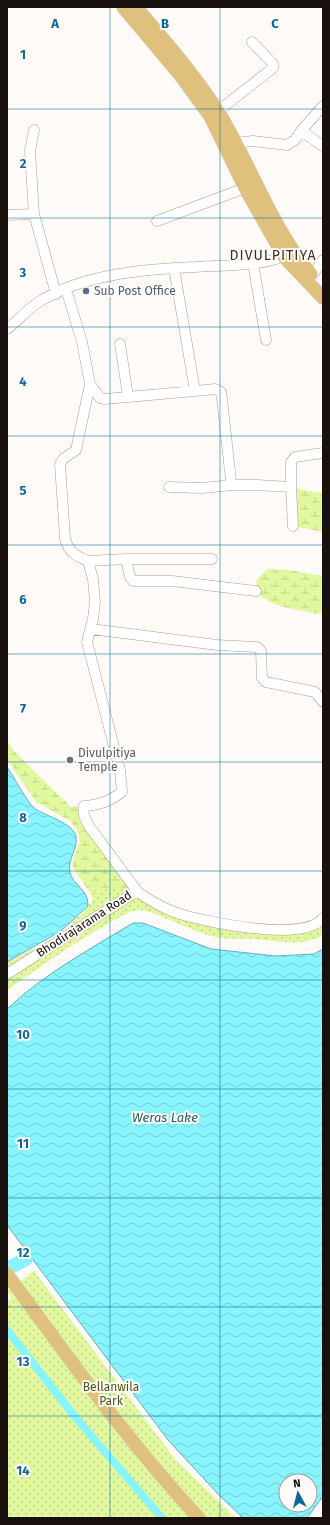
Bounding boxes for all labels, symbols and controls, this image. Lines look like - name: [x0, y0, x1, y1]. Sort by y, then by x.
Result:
- text: A: [50, 16, 59, 31]
- text: B: [161, 16, 169, 31]
- text: C: [271, 16, 279, 31]
- text: 1: [20, 47, 26, 62]
- text: 2: [20, 156, 27, 171]
- district label: DIVULPITIYA: [230, 247, 316, 264]
- text: 3: [19, 265, 27, 280]
- place label: Sub Post Office: [94, 284, 176, 298]
- marker: Sub Post Office: [81, 286, 91, 296]
- text: 4: [19, 374, 27, 389]
- text: 5: [20, 483, 27, 498]
- text: 6: [19, 592, 27, 607]
- text: 7: [20, 701, 26, 716]
- place label: Divulpitiya Temple: [78, 746, 136, 774]
- marker: Divulpitiya Temple: [65, 755, 75, 765]
- text: 8: [19, 810, 27, 825]
- street label: Bhodirajarama Road: [34, 888, 134, 960]
- text: 9: [19, 918, 27, 933]
- text: 10: [16, 1027, 30, 1042]
- water label: Weras Lake: [132, 1110, 198, 1125]
- text: 11: [17, 1136, 29, 1151]
- text: 12: [17, 1245, 30, 1260]
- text: 13: [17, 1354, 30, 1369]
- park label: Bellanwila Park: [83, 1380, 139, 1408]
- text: 14: [16, 1463, 30, 1478]
- north arrow: [278, 1473, 318, 1513]
- text: N: [292, 1477, 301, 1490]

